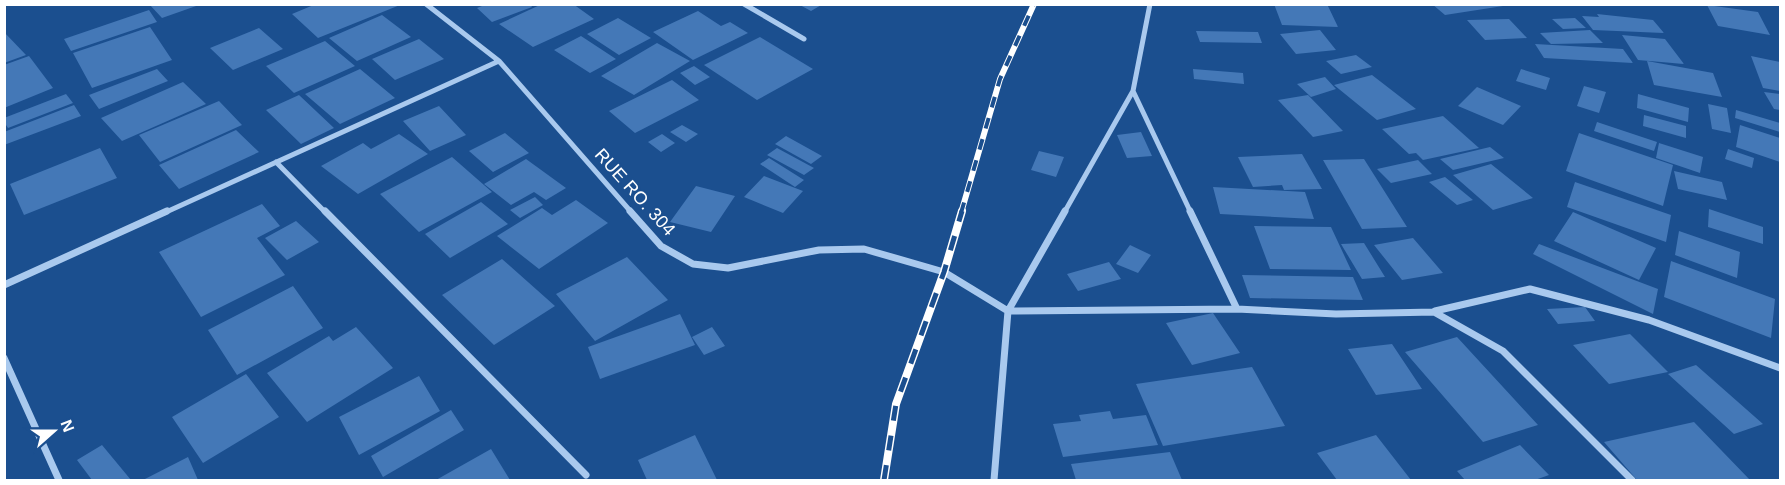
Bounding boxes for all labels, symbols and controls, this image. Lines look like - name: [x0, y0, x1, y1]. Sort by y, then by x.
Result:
- street label: RUE RO. 304: [591, 144, 679, 240]
- north arrow: [24, 401, 84, 461]
- text: N: [58, 417, 78, 434]

